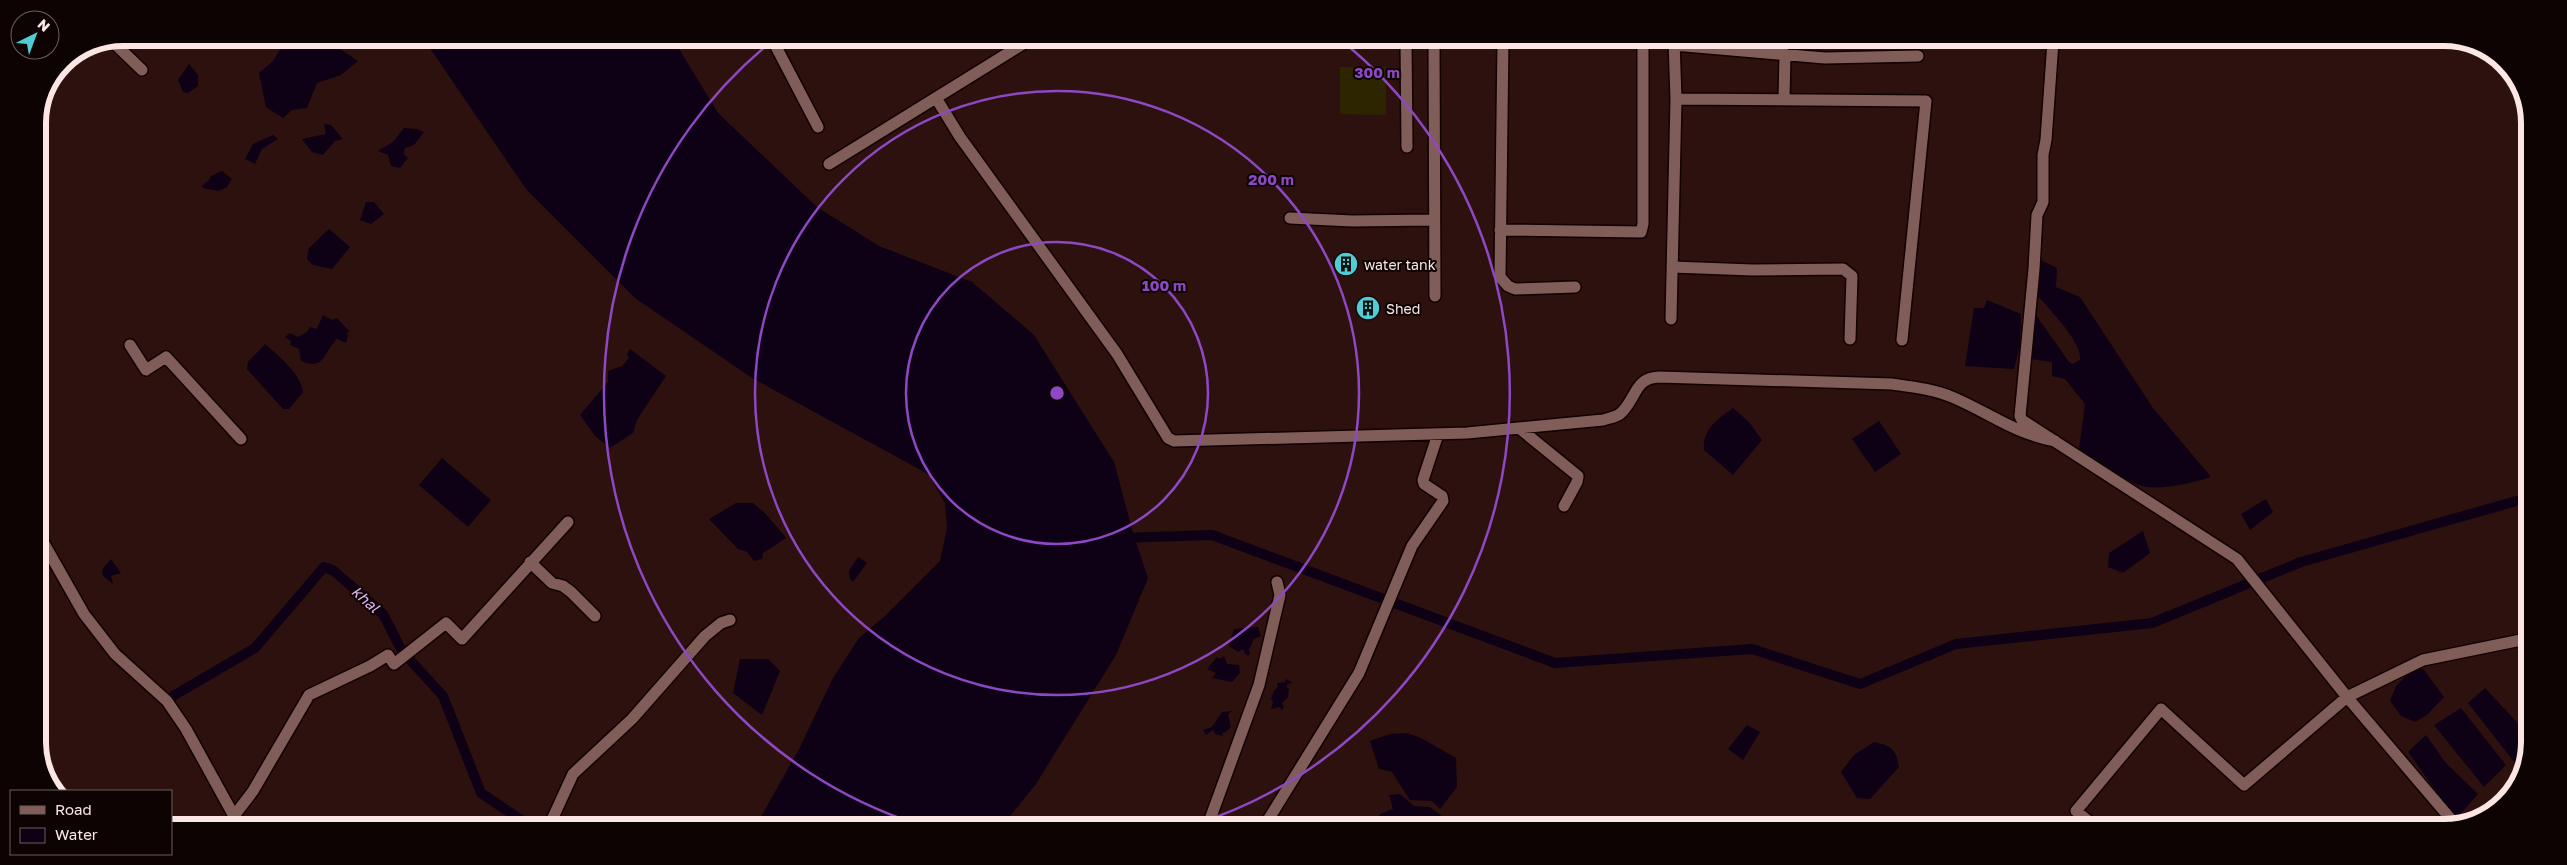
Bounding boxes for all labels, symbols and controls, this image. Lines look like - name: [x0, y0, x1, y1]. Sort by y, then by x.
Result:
- north arrow: [10, 10, 60, 60]
- text: N: [34, 15, 54, 35]
- text: 300 m: [1354, 63, 1400, 81]
- text: 200 m: [1248, 170, 1294, 188]
- building icon: water tank: [1333, 251, 1359, 277]
- place label: water tank: [1364, 256, 1436, 273]
- text: 100 m: [1142, 276, 1186, 294]
- building icon: Shed: [1355, 295, 1381, 321]
- place label: Shed: [1386, 300, 1420, 317]
- centre of rings: [1048, 384, 1066, 402]
- water label: khal: [348, 582, 384, 617]
- legend: [10, 790, 172, 855]
- text: Road: [55, 800, 92, 818]
- text: Water: [55, 825, 98, 843]

